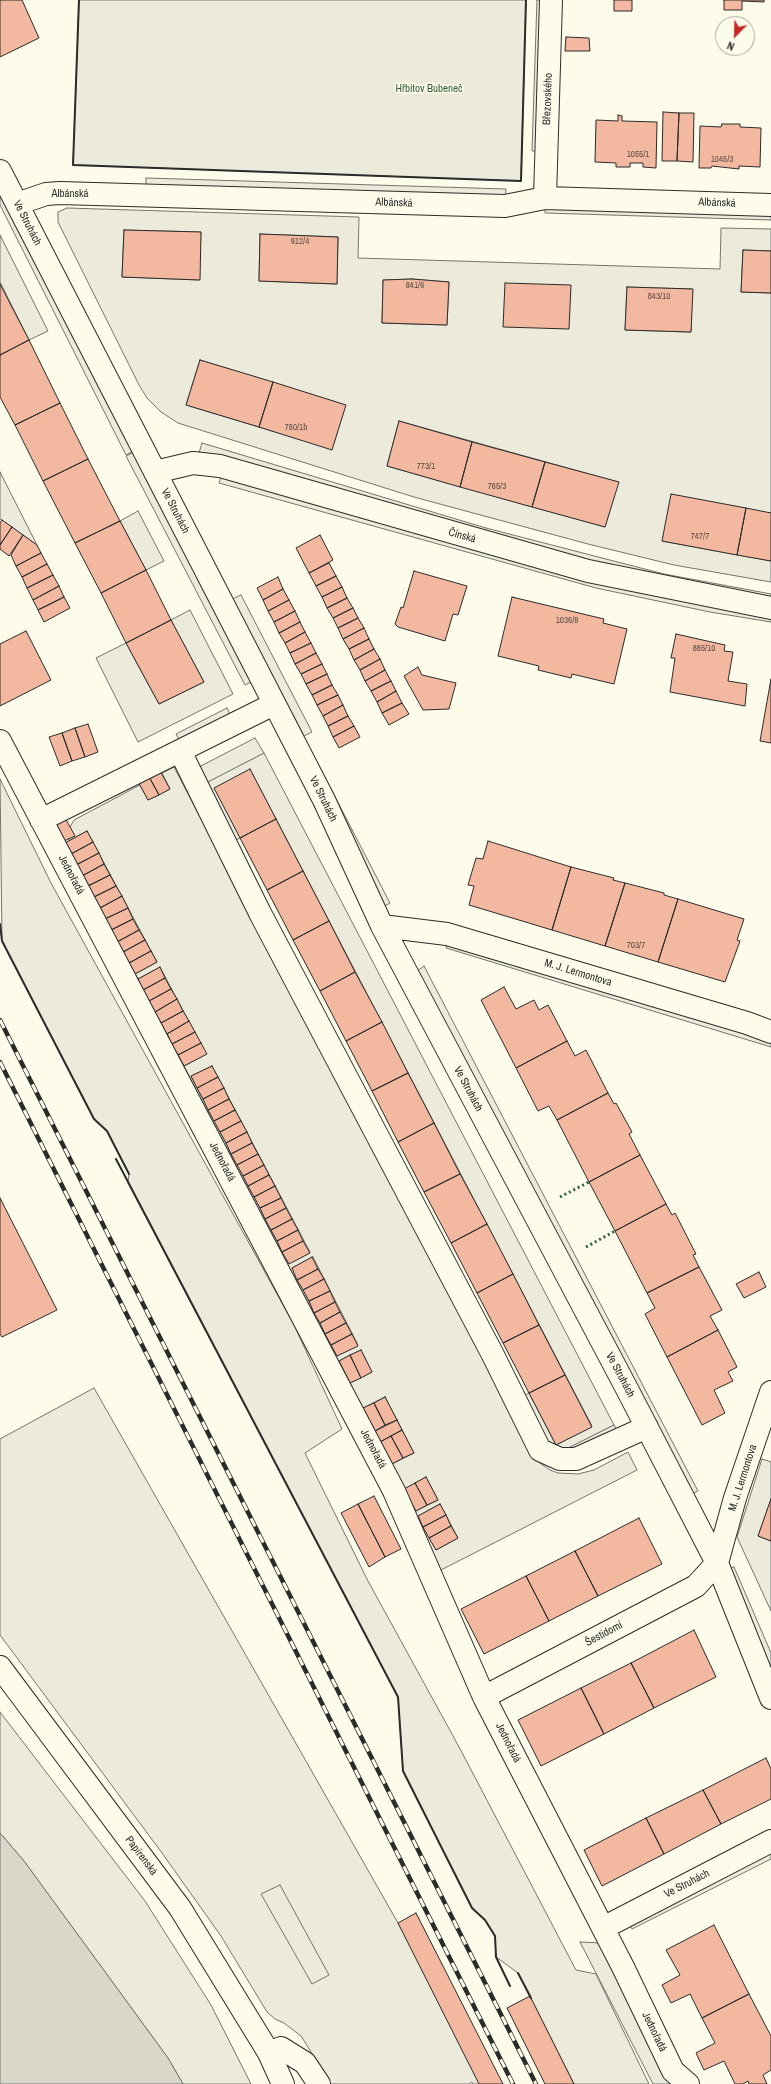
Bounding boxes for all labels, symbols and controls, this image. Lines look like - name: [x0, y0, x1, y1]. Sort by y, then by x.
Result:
- north arrow: [715, 16, 755, 56]
- text: N: [725, 38, 736, 54]
- street label: Březovského: [540, 73, 556, 125]
- park label: Hřbitov Bubeneč: [395, 82, 463, 96]
- house number: 1055/1: [627, 150, 649, 160]
- house number: 1045/3: [711, 155, 733, 165]
- street label: Albánská: [51, 187, 89, 201]
- street label: Albánská: [375, 196, 413, 210]
- street label: Albánská: [698, 196, 736, 210]
- street label: Ve Struhách: [10, 198, 44, 248]
- house number: 912/4: [291, 237, 309, 247]
- house number: 841/6: [406, 281, 424, 291]
- house number: 843/10: [648, 292, 670, 302]
- house number: 780/1b: [285, 423, 307, 433]
- house number: 773/1: [417, 462, 435, 472]
- house number: 765/3: [488, 482, 506, 492]
- street label: Ve Struhách: [158, 486, 192, 536]
- street label: Čínská: [447, 526, 477, 546]
- house number: 747/7: [691, 532, 709, 542]
- house number: 1036/8: [556, 616, 578, 626]
- house number: 885/10: [693, 644, 715, 654]
- street label: Ve Struhách: [306, 774, 340, 824]
- street label: Jednořadá: [55, 853, 87, 897]
- house number: 703/7: [627, 941, 645, 951]
- street label: M. J. Lermontova: [543, 957, 613, 989]
- street label: Ve Struhách: [451, 1064, 485, 1114]
- street label: Jednořadá: [206, 1140, 238, 1184]
- street label: Ve Struhách: [603, 1350, 637, 1400]
- street label: Jednořadá: [357, 1427, 389, 1471]
- street label: M. J. Lermontova: [726, 1443, 760, 1513]
- street label: Šestidomí: [583, 1619, 625, 1649]
- street label: Jednořadá: [492, 1721, 524, 1765]
- street label: Papírenská: [122, 1834, 160, 1878]
- street label: Ve Struhách: [662, 1867, 712, 1901]
- street label: Jednořadá: [639, 2010, 669, 2054]

